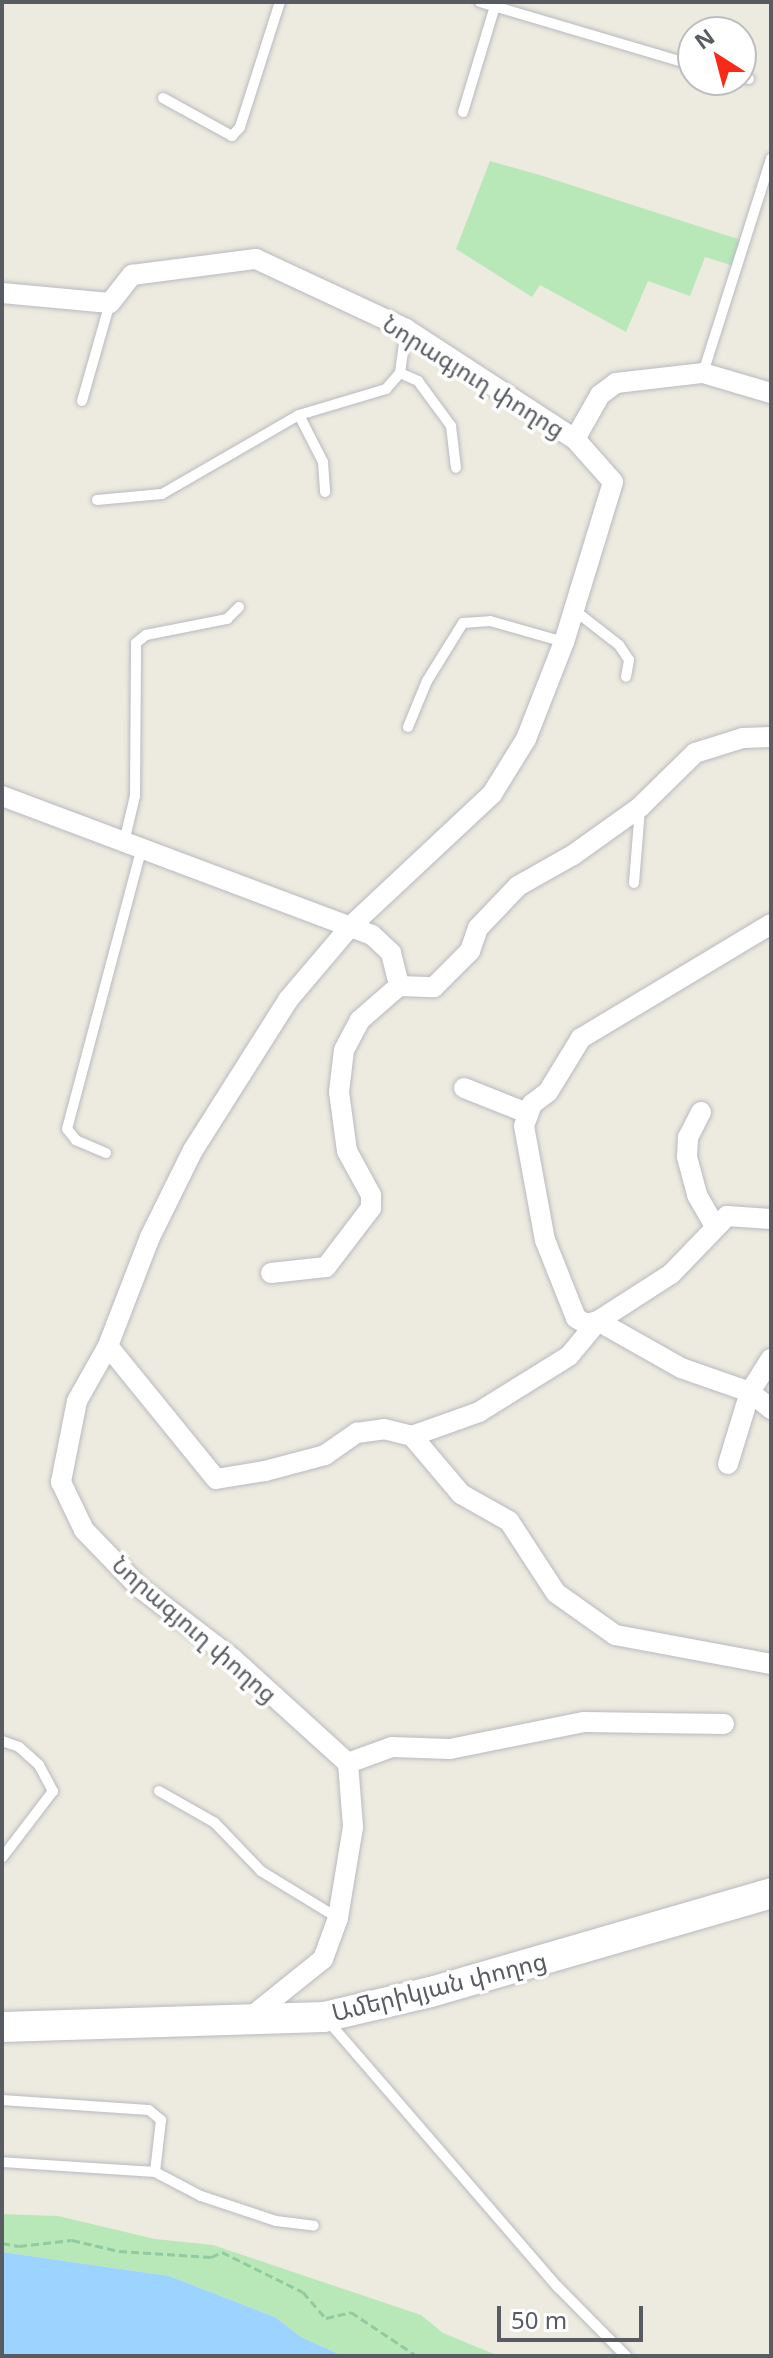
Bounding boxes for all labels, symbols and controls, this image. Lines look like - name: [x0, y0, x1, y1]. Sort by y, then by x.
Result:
- north arrow: [677, 16, 757, 96]
- text: N: [688, 21, 720, 56]
- street label: Նորագյուղ փողոց: [378, 308, 570, 444]
- street label: Նորագյուղ փողոց: [107, 1550, 283, 1708]
- street label: Ամերիկյան փողոց: [329, 1945, 549, 2027]
- scale bar: [501, 2290, 647, 2340]
- text: 50 m: [511, 2303, 567, 2336]

